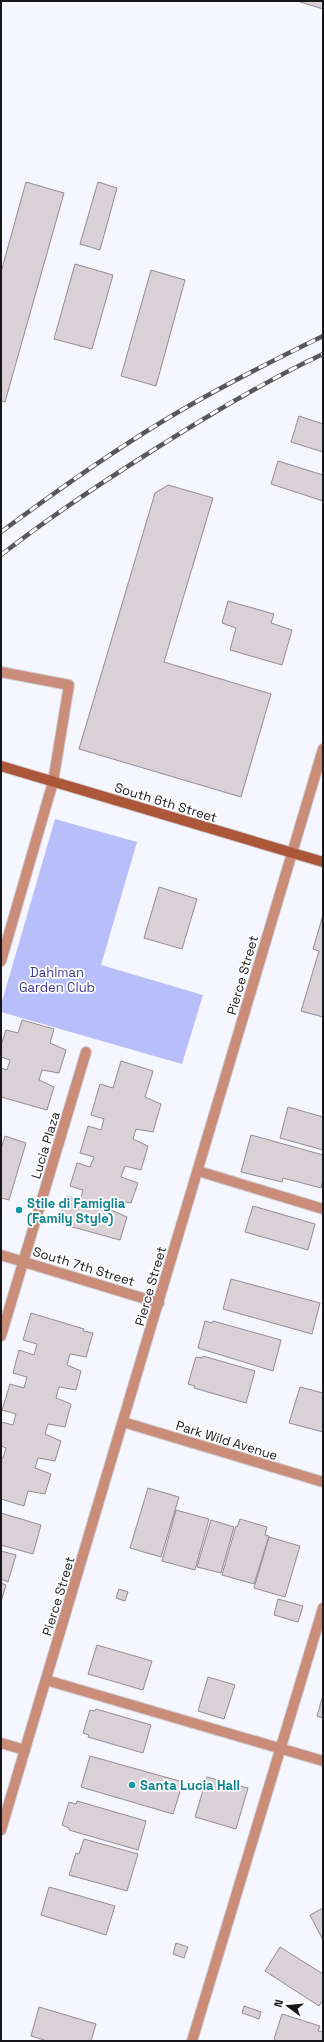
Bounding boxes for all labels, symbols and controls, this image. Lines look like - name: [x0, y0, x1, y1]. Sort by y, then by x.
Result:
- street label: South 6th Street: [113, 779, 219, 826]
- street label: Pierce Street: [223, 933, 262, 1017]
- park label: Dahlman Garden Club: [19, 964, 95, 996]
- street label: Lucia Plaza: [27, 1109, 64, 1181]
- place label: Stile di Famiglia (Family Style): [27, 1195, 126, 1227]
- marker: Stile di Famiglia (Family Style): [14, 1205, 24, 1215]
- street label: South 7th Street: [31, 1243, 137, 1290]
- street label: Pierce Street: [131, 1244, 170, 1328]
- street label: Park Wild Avenue: [174, 1417, 280, 1464]
- street label: Pierce Street: [38, 1554, 79, 1638]
- place label: Santa Lucia Hall: [140, 1777, 240, 1794]
- marker: Santa Lucia Hall: [127, 1780, 137, 1790]
- north arrow: [268, 1986, 308, 2026]
- text: N: [271, 1998, 286, 2009]

